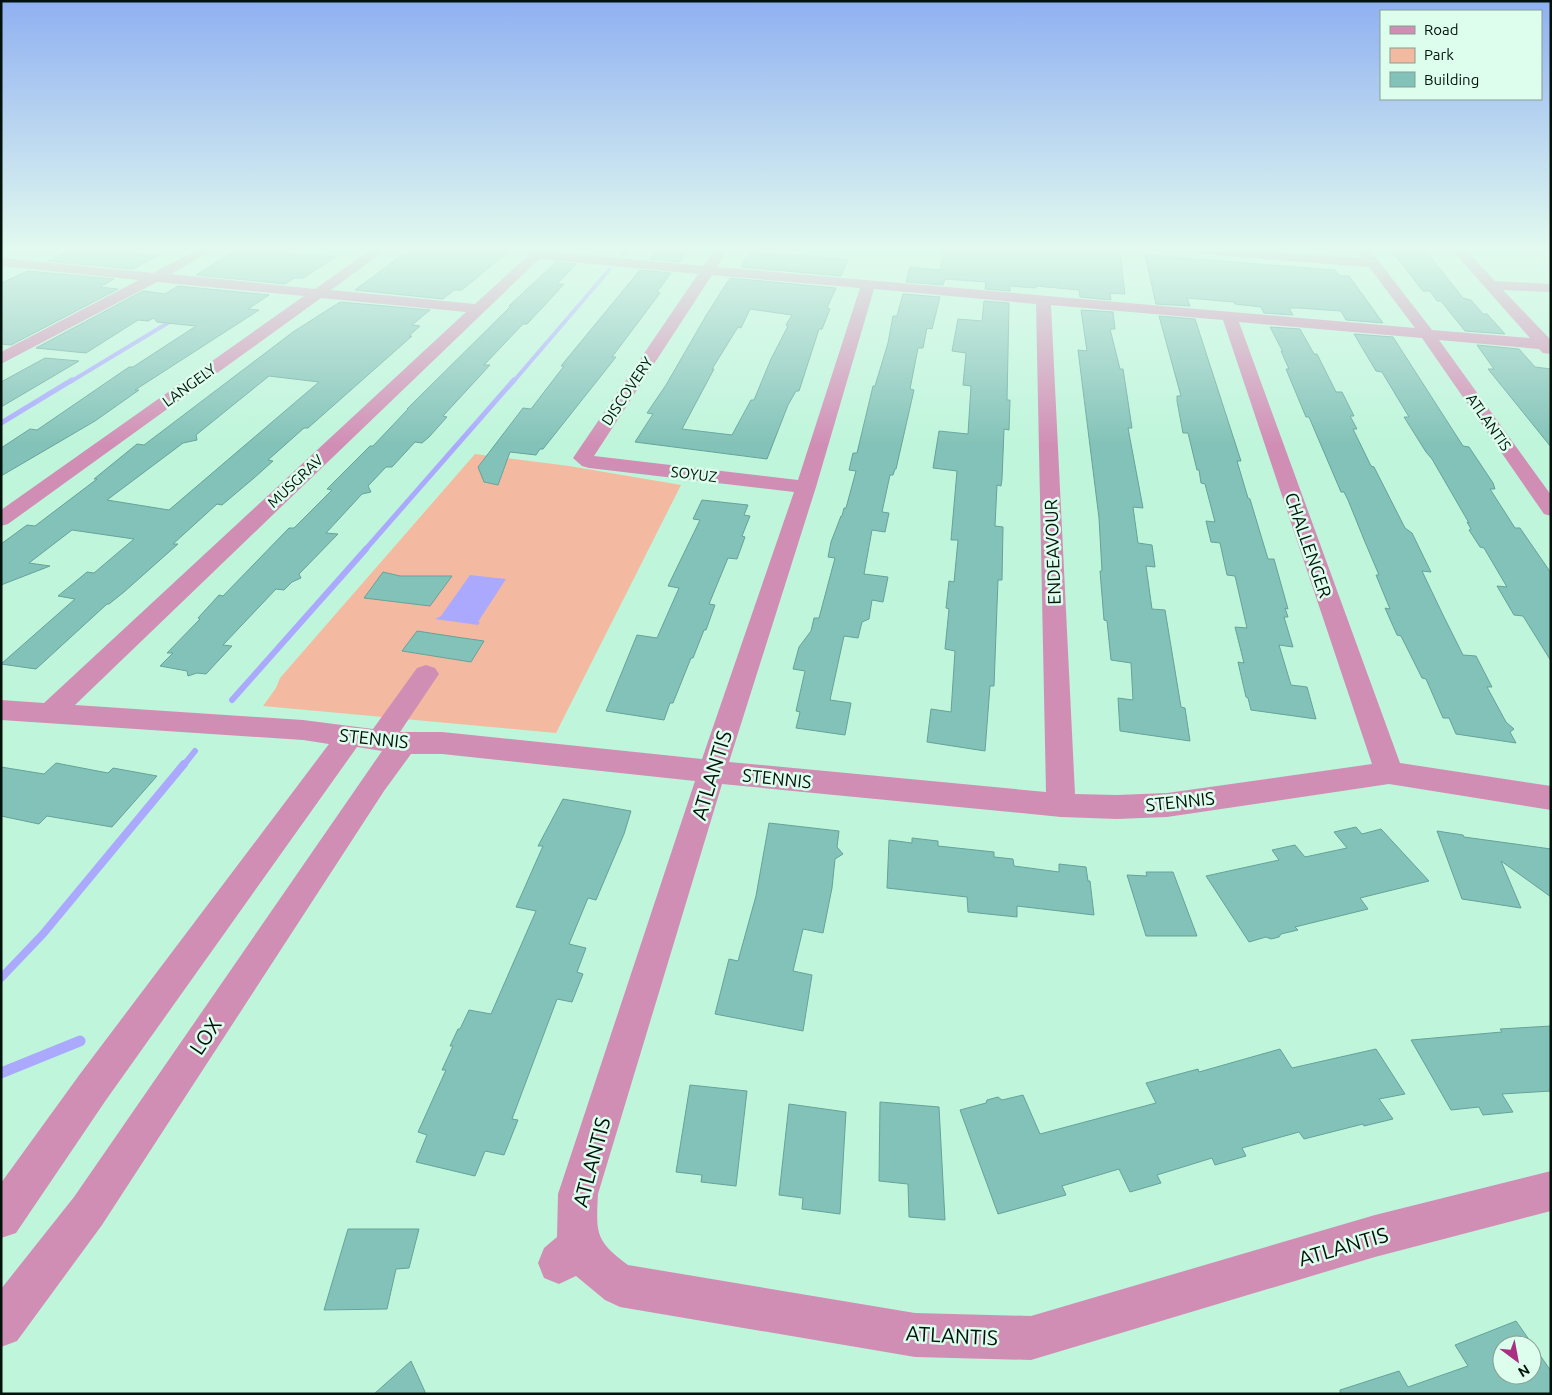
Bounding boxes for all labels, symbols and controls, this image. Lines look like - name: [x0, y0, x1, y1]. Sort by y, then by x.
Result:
- legend: [1380, 10, 1542, 100]
- text: Road: [1424, 21, 1459, 38]
- text: Park: [1424, 46, 1454, 63]
- text: Building: [1424, 71, 1479, 88]
- street label: DISCOVERY: [598, 353, 656, 428]
- street label: LANGELY: [159, 360, 219, 410]
- street label: ATLANTIS: [1463, 390, 1515, 454]
- street label: MUSGRAV: [264, 451, 327, 511]
- street label: SOYUZ: [670, 463, 718, 485]
- street label: CHALLENGER: [1282, 490, 1336, 600]
- street label: ENDEAVOUR: [1040, 499, 1064, 605]
- street label: STENNIS: [339, 724, 409, 752]
- street label: ATLANTIS: [686, 727, 736, 823]
- street label: STENNIS: [742, 764, 812, 792]
- street label: STENNIS: [1145, 787, 1215, 815]
- street label: LOX: [184, 1013, 226, 1059]
- street label: ATLANTIS: [567, 1114, 615, 1210]
- street label: ATLANTIS: [1295, 1222, 1391, 1270]
- street label: ATLANTIS: [905, 1321, 999, 1349]
- north arrow: [1492, 1335, 1542, 1385]
- text: N: [1515, 1361, 1533, 1381]

